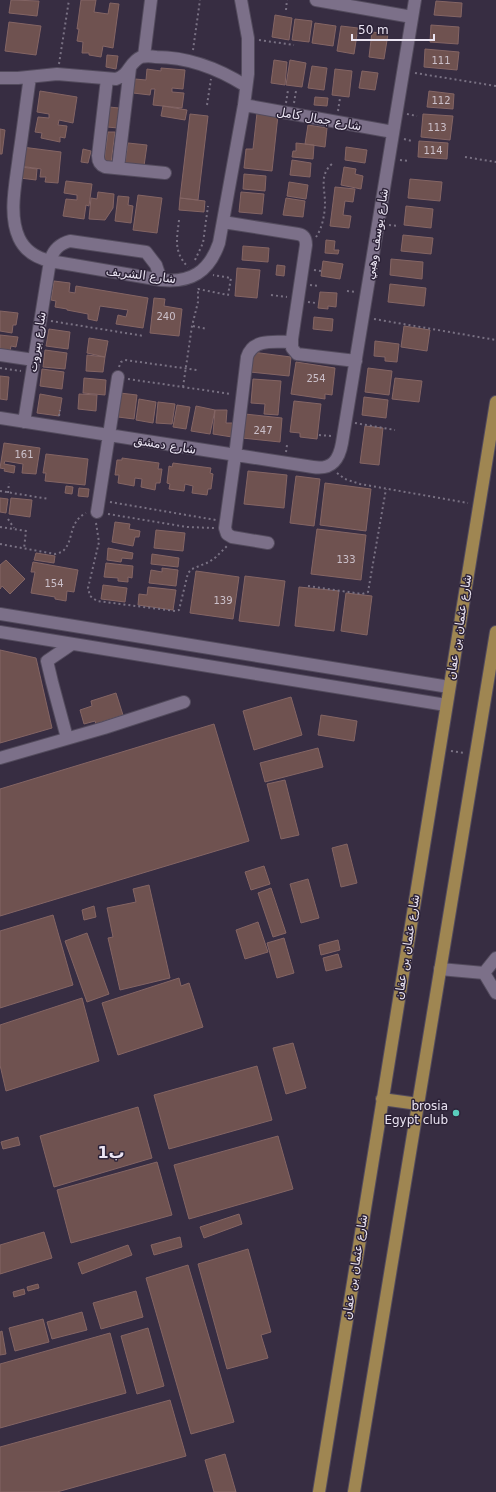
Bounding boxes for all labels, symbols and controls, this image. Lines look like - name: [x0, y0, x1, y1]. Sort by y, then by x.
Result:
- scale bar: [352, 16, 434, 42]
- text: 50 m: [358, 23, 389, 37]
- house number: 111: [431, 55, 451, 66]
- house number: 112: [431, 95, 451, 106]
- street label: شارع جمال كامل: [275, 105, 363, 134]
- house number: 113: [427, 122, 447, 133]
- house number: 114: [423, 145, 443, 156]
- street label: شارع يوسف وهبي: [363, 187, 392, 281]
- street label: شارع الشريف: [105, 264, 177, 287]
- street label: شارع بيروت: [25, 311, 50, 373]
- house number: 240: [156, 311, 176, 322]
- house number: 254: [306, 373, 326, 384]
- house number: 247: [253, 425, 273, 436]
- street label: شارع دمشق: [133, 433, 197, 458]
- house number: 161: [14, 449, 34, 460]
- house number: 133: [336, 554, 356, 565]
- street label: شارع عثمان بن عفان: [444, 573, 475, 681]
- house number: 154: [44, 578, 64, 589]
- house number: 139: [213, 595, 233, 606]
- street label: شارع عثمان بن عفان: [392, 893, 423, 1001]
- place label: brosia Egypt club: [384, 1099, 448, 1127]
- marker: brosia Egypt club: [451, 1108, 461, 1118]
- district label: ب1: [97, 1143, 125, 1162]
- street label: شارع عثمان بن عفان: [340, 1213, 371, 1321]

